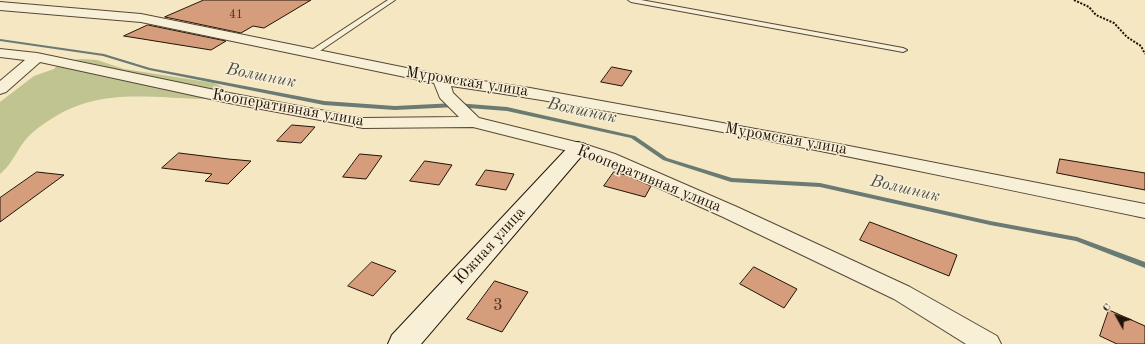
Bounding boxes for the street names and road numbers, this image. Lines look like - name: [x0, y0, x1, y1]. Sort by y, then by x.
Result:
- street label: Муромская улица: [404, 63, 530, 101]
- street label: Кооперативная улица: [210, 85, 366, 131]
- street label: Муромская улица: [723, 119, 849, 159]
- street label: Кооперативная улица: [574, 141, 724, 217]
- street label: Южная улица: [450, 203, 530, 289]

